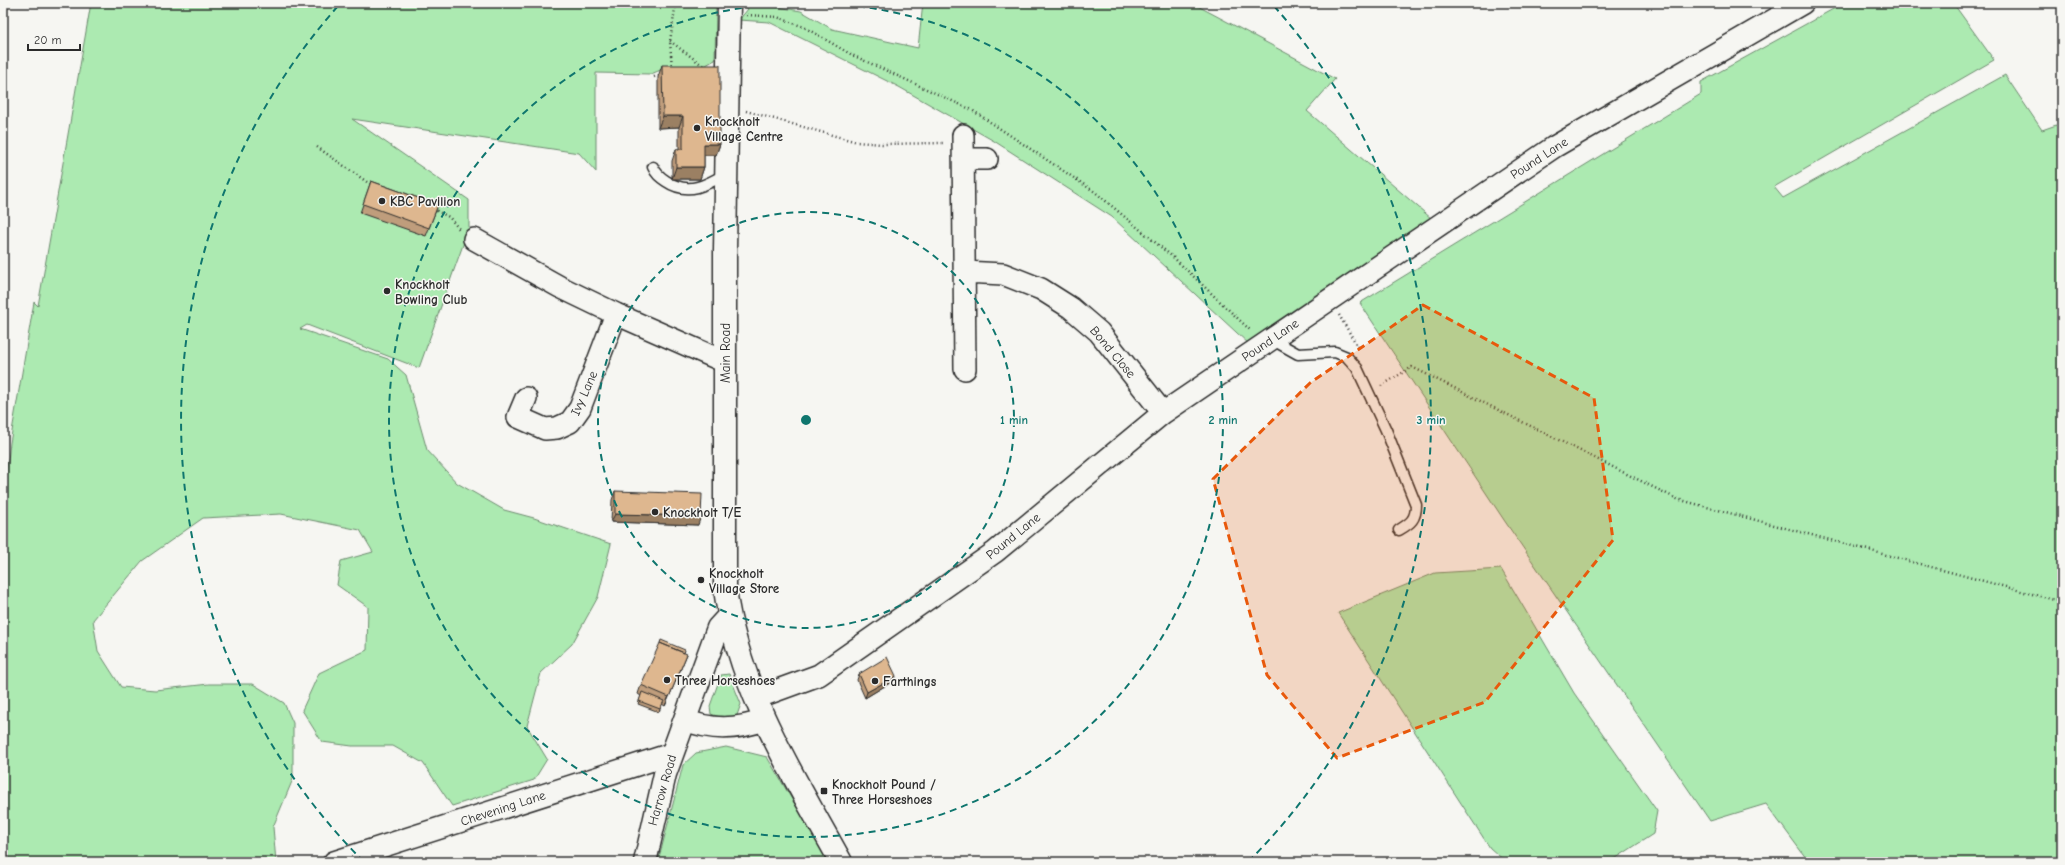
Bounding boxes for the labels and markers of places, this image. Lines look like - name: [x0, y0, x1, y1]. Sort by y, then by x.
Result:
- place label: Knockholt Village Centre: [705, 114, 783, 144]
- marker: Knockholt Village Centre: [692, 123, 702, 133]
- place label: KBC Pavilion: [390, 194, 460, 209]
- marker: KBC Pavilion: [377, 196, 387, 206]
- place label: Knockholt Bowling Club: [395, 277, 467, 307]
- marker: Knockholt Bowling Club: [382, 286, 392, 296]
- centre of rings: [799, 413, 813, 427]
- place label: Knockholt T/E: [663, 505, 741, 520]
- marker: Knockholt T/E: [650, 507, 660, 517]
- place label: Knockholt Village Store: [709, 566, 780, 596]
- marker: Knockholt Village Store: [696, 575, 706, 585]
- place label: Three Horseshoes: [675, 673, 776, 688]
- place label: Farthings: [883, 674, 937, 689]
- marker: Three Horseshoes: [662, 675, 672, 685]
- marker: Farthings: [870, 676, 880, 686]
- place label: Knockholt Pound / Three Horseshoes: [832, 777, 936, 807]
- marker: Knockholt Pound / Three Horseshoes: [819, 786, 829, 796]

